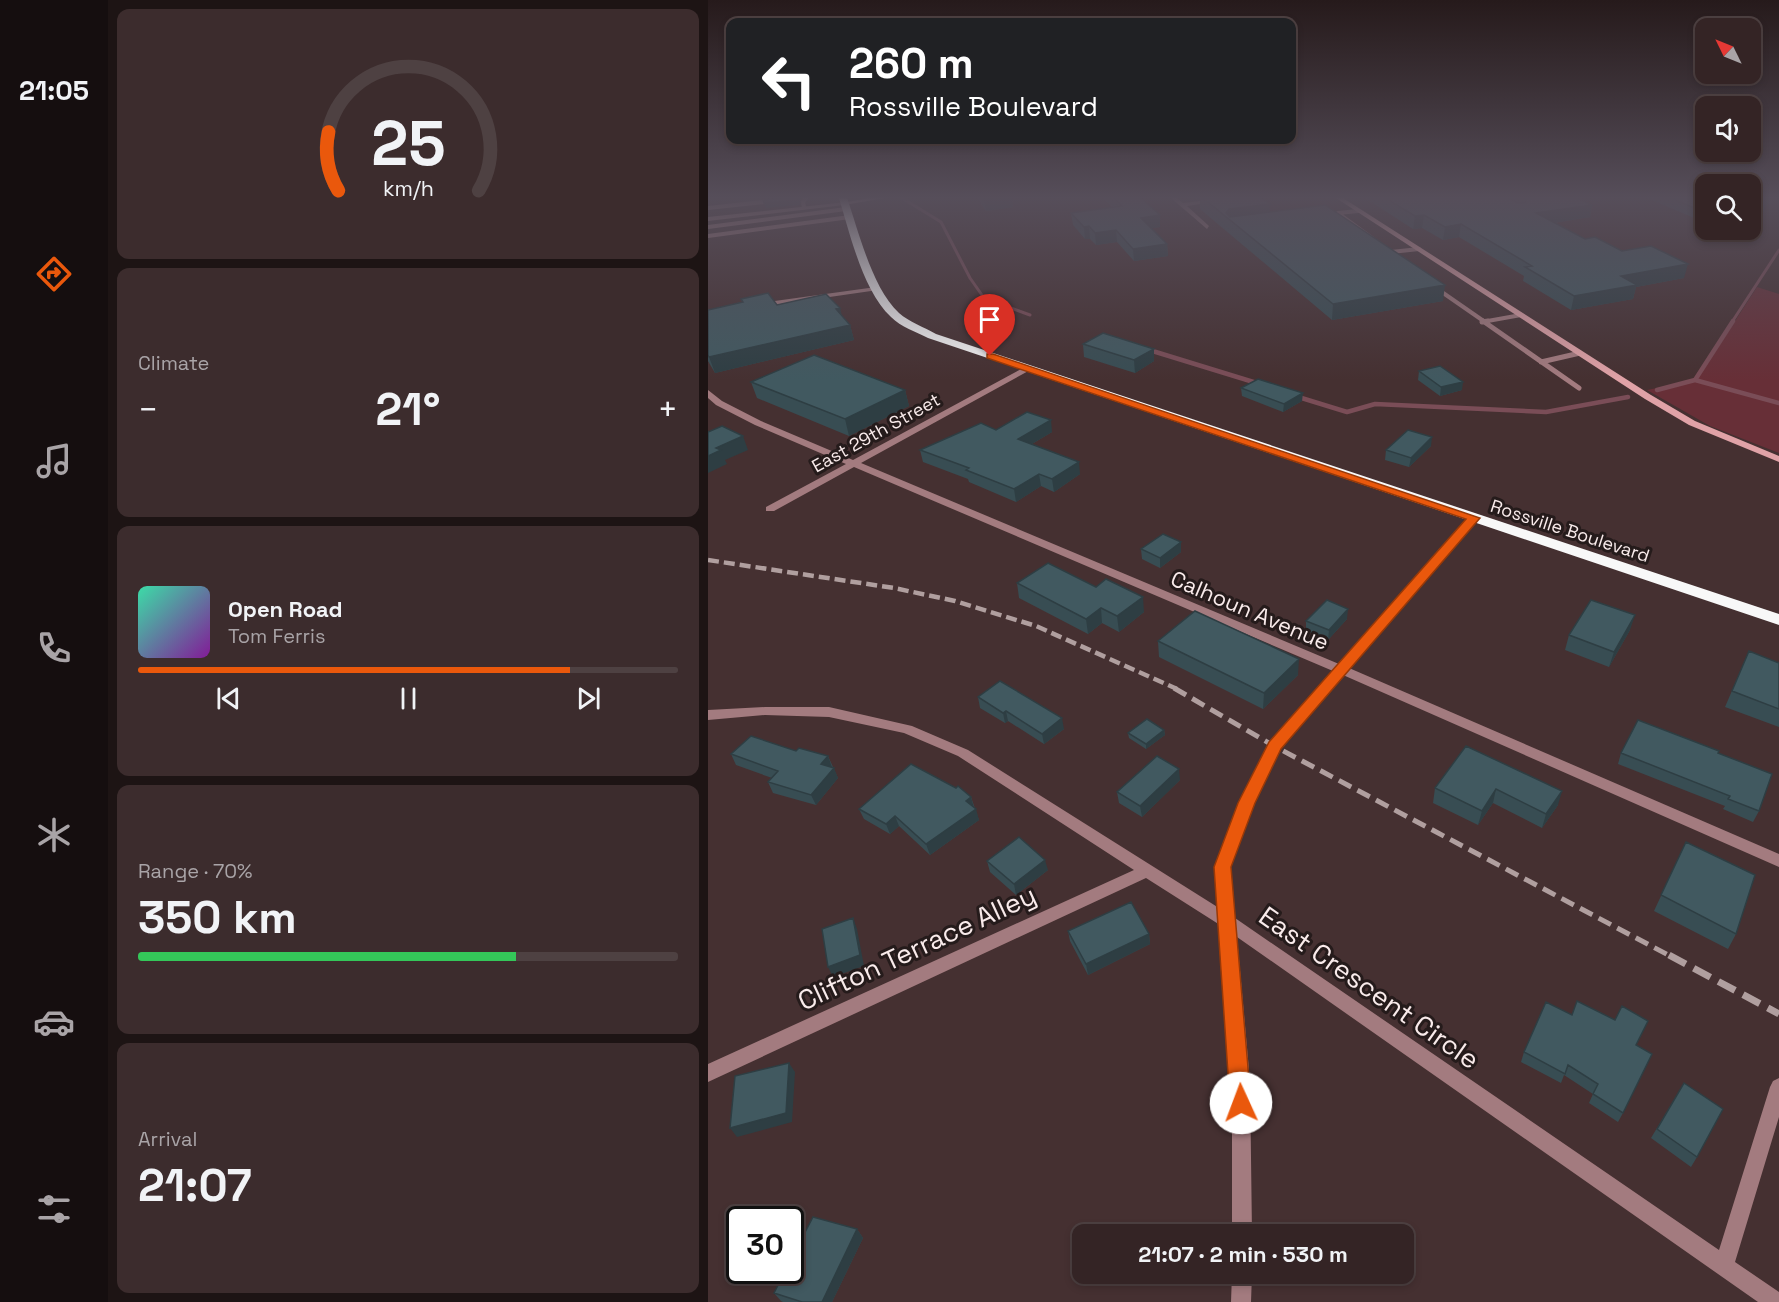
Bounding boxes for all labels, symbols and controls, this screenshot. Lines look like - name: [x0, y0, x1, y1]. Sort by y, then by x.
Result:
- north arrow: [1695, 18, 1761, 84]
- map controls: [1695, 18, 1761, 240]
- text: 260 m: [849, 37, 974, 90]
- icon: left: [750, 42, 828, 120]
- text: 21:05: [19, 73, 89, 108]
- text: Rossville Boulevard: [849, 89, 1098, 124]
- button: sound: [1695, 96, 1761, 162]
- text: 25: [371, 104, 445, 183]
- button: search: [1695, 174, 1761, 240]
- text: km/h: [382, 175, 434, 202]
- icon: directions: [33, 253, 75, 295]
- pin: [964, 294, 1015, 356]
- icon: arrive: [973, 303, 1006, 336]
- text: Climate: [138, 350, 209, 376]
- text: 21°: [376, 381, 440, 438]
- street label: East 29th Street: [807, 388, 944, 477]
- text: −: [138, 389, 158, 431]
- text: +: [658, 389, 678, 431]
- icon: music: [33, 440, 75, 482]
- street label: Rossville Boulevard: [1488, 494, 1653, 567]
- street label: Calhoun Avenue: [1167, 564, 1333, 656]
- text: Open Road: [228, 595, 343, 623]
- text: Tom Ferris: [228, 623, 326, 649]
- icon: phone: [33, 627, 75, 669]
- icon: previous: [212, 682, 245, 715]
- icon: pause: [392, 682, 425, 715]
- icon: next: [572, 682, 605, 715]
- icon: climate: [33, 814, 75, 856]
- text: Range · 70%: [138, 858, 252, 884]
- street label: Clifton Terrace Alley: [792, 877, 1042, 1018]
- text: 350 km: [138, 889, 297, 946]
- street label: East Crescent Circle: [1252, 898, 1486, 1077]
- icon: car: [33, 1001, 75, 1043]
- position arrow: [1209, 1071, 1273, 1135]
- text: Arrival: [138, 1126, 197, 1152]
- text: 21:07: [138, 1157, 252, 1214]
- icon: filters: [33, 1188, 75, 1230]
- speed limit sign: 30: [726, 1206, 804, 1284]
- text: 21:07 · 2 min · 530 m: [1138, 1240, 1348, 1268]

